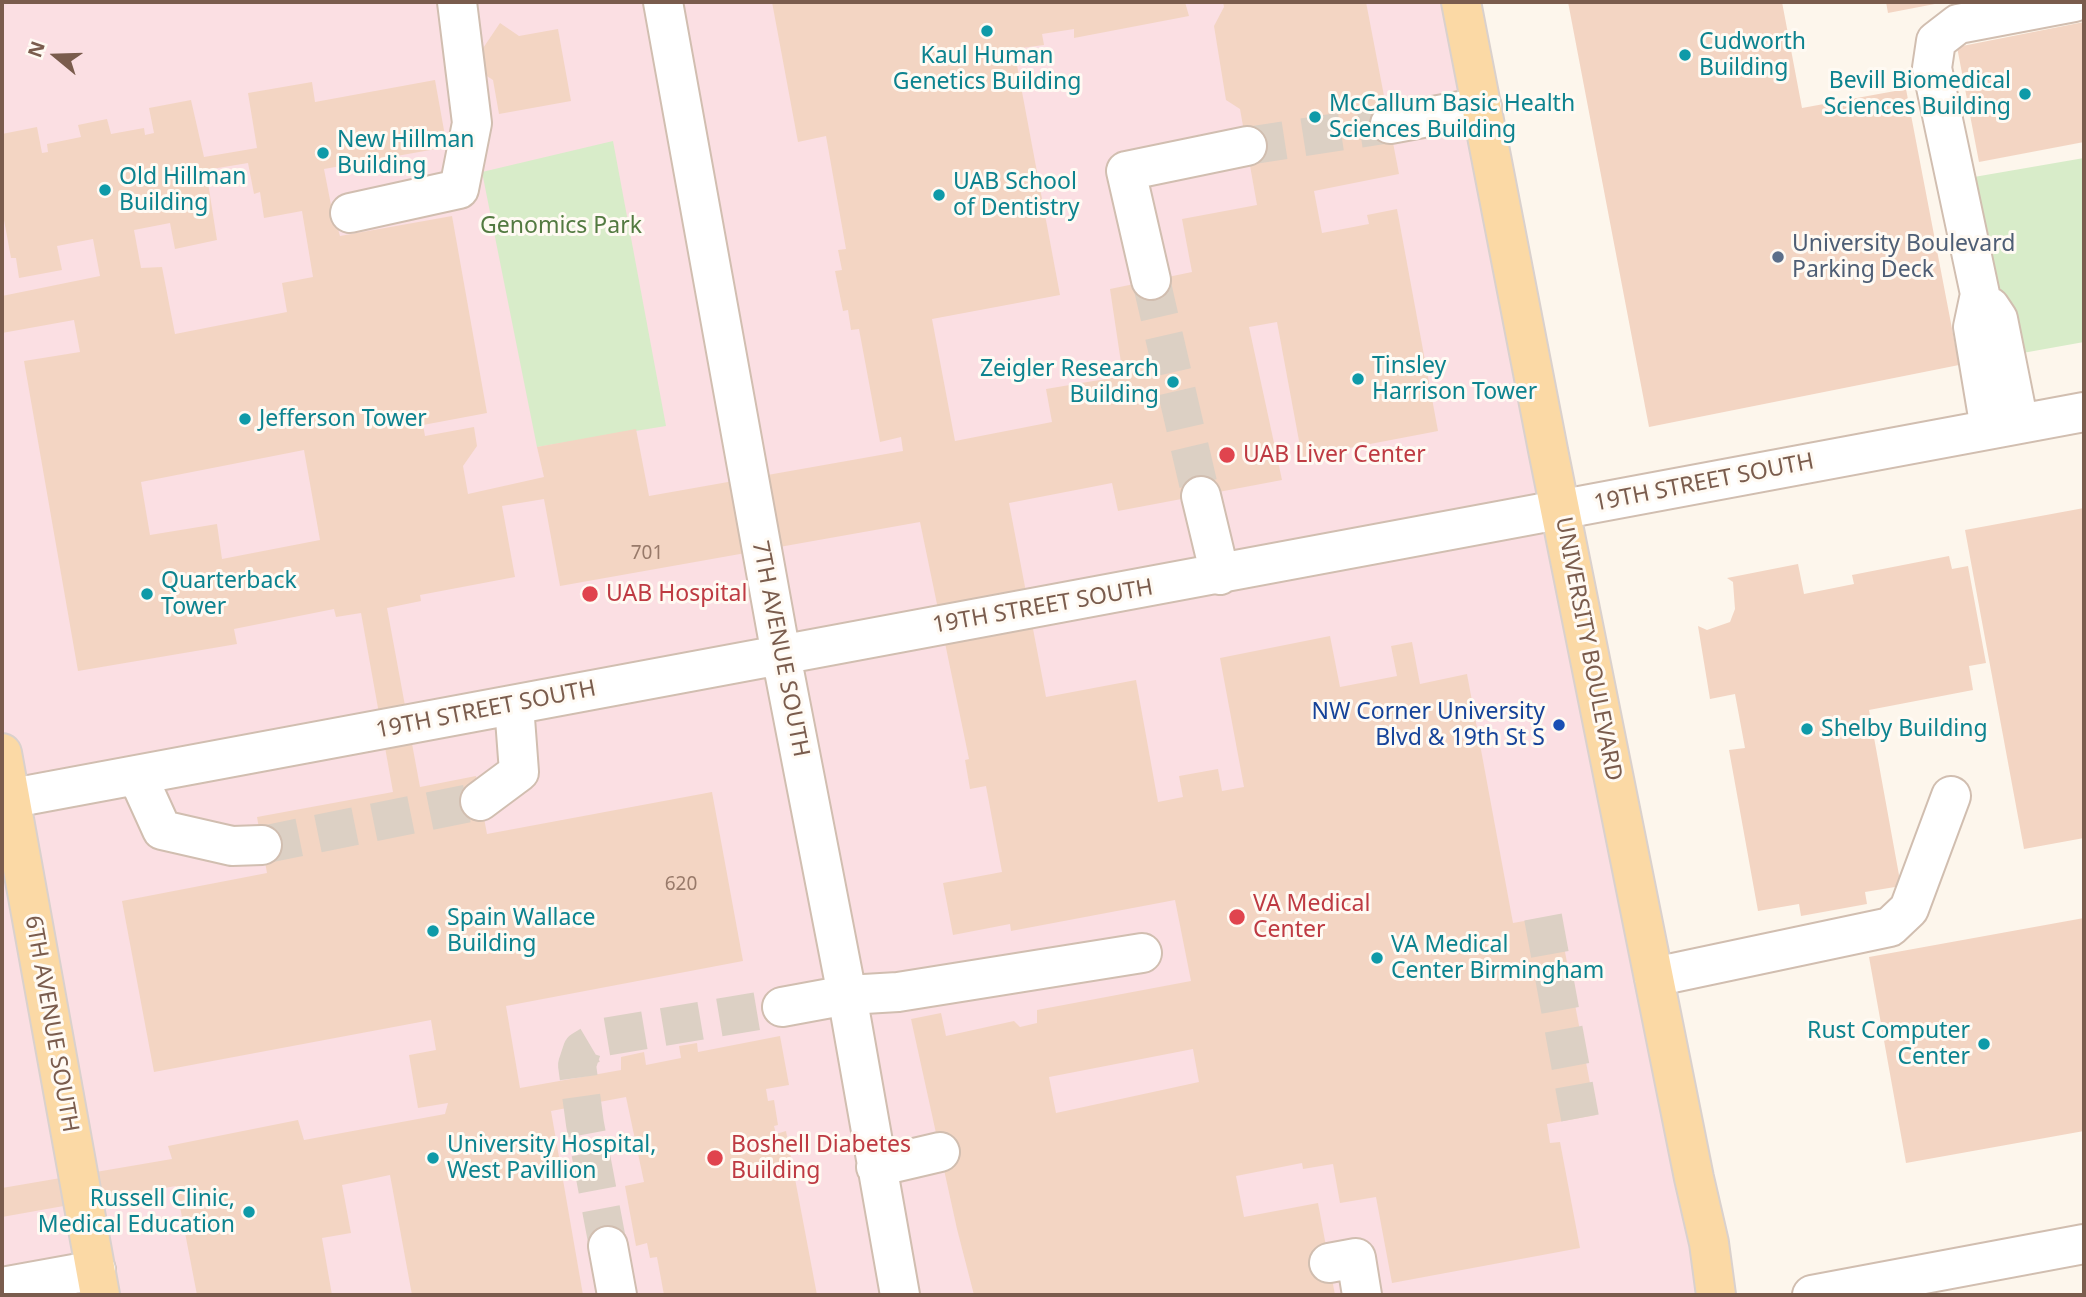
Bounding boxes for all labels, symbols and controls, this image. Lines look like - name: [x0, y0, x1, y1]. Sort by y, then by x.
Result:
- north arrow: [21, 21, 91, 91]
- marker: Kaul Human Genetics Building: [979, 23, 995, 39]
- place label: Cudworth Building: [1699, 28, 1806, 82]
- text: N: [21, 38, 51, 61]
- place label: Kaul Human Genetics Building: [893, 42, 1081, 96]
- marker: Cudworth Building: [1677, 47, 1693, 63]
- place label: Bevill Biomedical Sciences Building: [1824, 67, 2011, 121]
- marker: Bevill Biomedical Sciences Building: [2017, 86, 2033, 102]
- place label: McCallum Basic Health Sciences Building: [1329, 90, 1575, 144]
- marker: McCallum Basic Health Sciences Building: [1307, 109, 1323, 125]
- place label: New Hillman Building: [337, 126, 475, 180]
- marker: New Hillman Building: [315, 145, 331, 161]
- place label: Old Hillman Building: [119, 163, 246, 217]
- place label: UAB School of Dentistry: [953, 168, 1080, 222]
- marker: Old Hillman Building: [97, 182, 113, 198]
- marker: UAB School of Dentistry: [931, 187, 947, 203]
- park label: Genomics Park: [480, 212, 642, 240]
- place label: University Boulevard Parking Deck: [1792, 230, 2015, 284]
- marker: University Boulevard Parking Deck: [1770, 249, 1786, 265]
- place label: Tinsley Harrison Tower: [1372, 352, 1537, 406]
- place label: Zeigler Research Building: [980, 355, 1159, 409]
- marker: Tinsley Harrison Tower: [1350, 371, 1366, 387]
- marker: Zeigler Research Building: [1165, 374, 1181, 390]
- place label: Jefferson Tower: [259, 405, 427, 433]
- marker: Jefferson Tower: [237, 411, 253, 427]
- place label: UAB Liver Center: [1243, 441, 1426, 469]
- marker: UAB Liver Center: [1217, 445, 1237, 465]
- street label: 19TH STREET SOUTH: [1592, 448, 1816, 518]
- street label: UNIVERSITY BOULEVARD: [1549, 515, 1627, 783]
- street label: 7TH AVENUE SOUTH: [746, 539, 814, 759]
- house number: 701: [631, 543, 663, 565]
- place label: Quarterback Tower: [161, 567, 297, 621]
- street label: 19TH STREET SOUTH: [931, 574, 1155, 640]
- place label: UAB Hospital: [606, 580, 747, 608]
- marker: UAB Hospital: [580, 584, 600, 604]
- marker: Quarterback Tower: [139, 586, 155, 602]
- street label: 19TH STREET SOUTH: [374, 675, 598, 745]
- place label: NW Corner University Blvd & 19th St S: [1311, 698, 1545, 752]
- place label: Shelby Building: [1821, 715, 1988, 743]
- marker: NW Corner University Blvd & 19th St S: [1551, 717, 1567, 733]
- marker: Shelby Building: [1799, 721, 1815, 737]
- house number: 620: [665, 874, 697, 896]
- place label: VA Medical Center: [1253, 890, 1370, 944]
- place label: Spain Wallace Building: [447, 904, 595, 958]
- marker: VA Medical Center: [1227, 907, 1247, 927]
- street label: 6TH AVENUE SOUTH: [18, 913, 84, 1135]
- marker: Spain Wallace Building: [425, 923, 441, 939]
- place label: VA Medical Center Birmingham: [1391, 931, 1604, 985]
- marker: VA Medical Center Birmingham: [1369, 950, 1385, 966]
- place label: Rust Computer Center: [1807, 1017, 1970, 1071]
- marker: Rust Computer Center: [1976, 1036, 1992, 1052]
- place label: University Hospital, West Pavillion: [447, 1131, 656, 1185]
- place label: Boshell Diabetes Building: [731, 1131, 911, 1185]
- marker: Boshell Diabetes Building: [705, 1148, 725, 1168]
- marker: University Hospital, West Pavillion: [425, 1150, 441, 1166]
- place label: Russell Clinic, Medical Education: [38, 1185, 235, 1239]
- marker: Russell Clinic, Medical Education: [241, 1204, 257, 1220]

